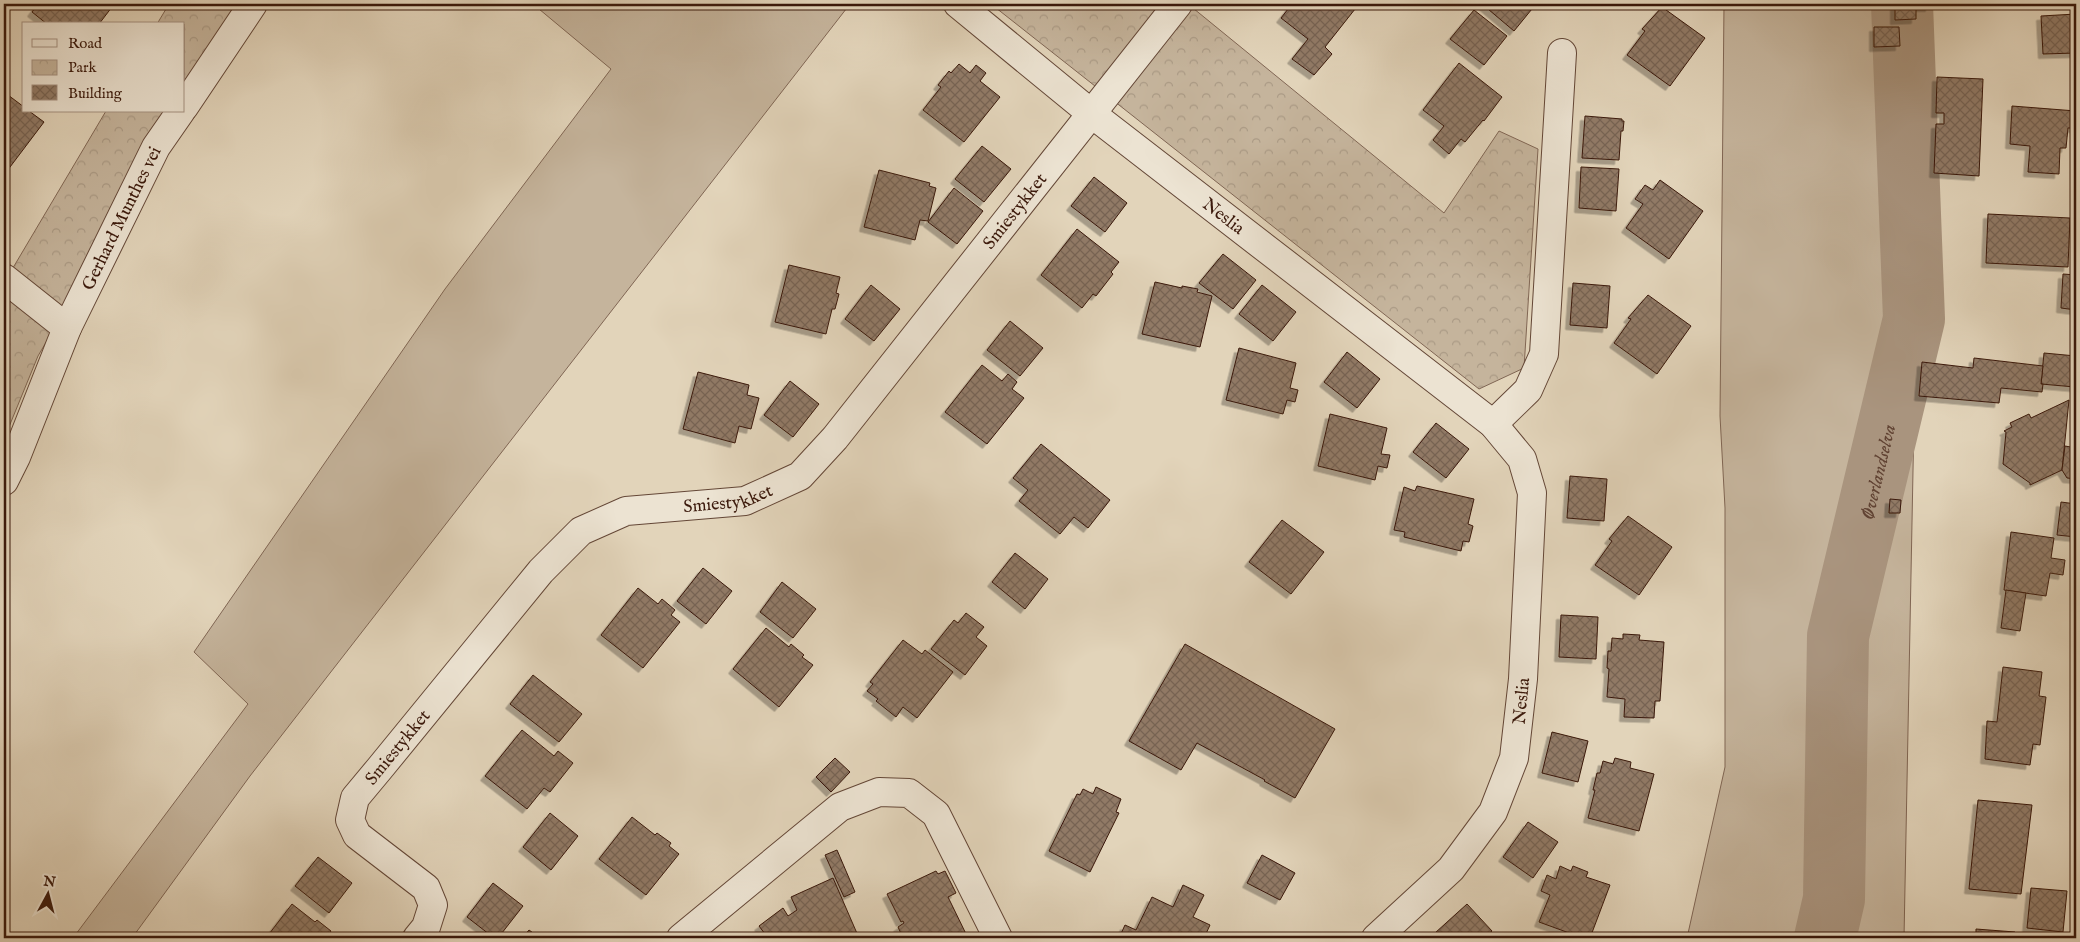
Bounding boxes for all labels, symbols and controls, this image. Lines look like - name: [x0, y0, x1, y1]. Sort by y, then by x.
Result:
- legend: [22, 22, 185, 112]
- text: Road: [68, 34, 103, 53]
- text: Park: [68, 58, 98, 77]
- text: Building: [68, 84, 123, 103]
- street label: Gerhard Munthes vei: [77, 143, 168, 295]
- street label: Smiestykket: [978, 169, 1053, 255]
- street label: Neslia: [1197, 194, 1249, 241]
- water label: Øverlandselva: [1856, 422, 1902, 522]
- street label: Smiestykket: [682, 480, 777, 519]
- street label: Neslia: [1509, 676, 1536, 726]
- street label: Smiestykket: [361, 705, 436, 790]
- north arrow: [22, 870, 72, 920]
- text: N: [41, 872, 57, 892]

